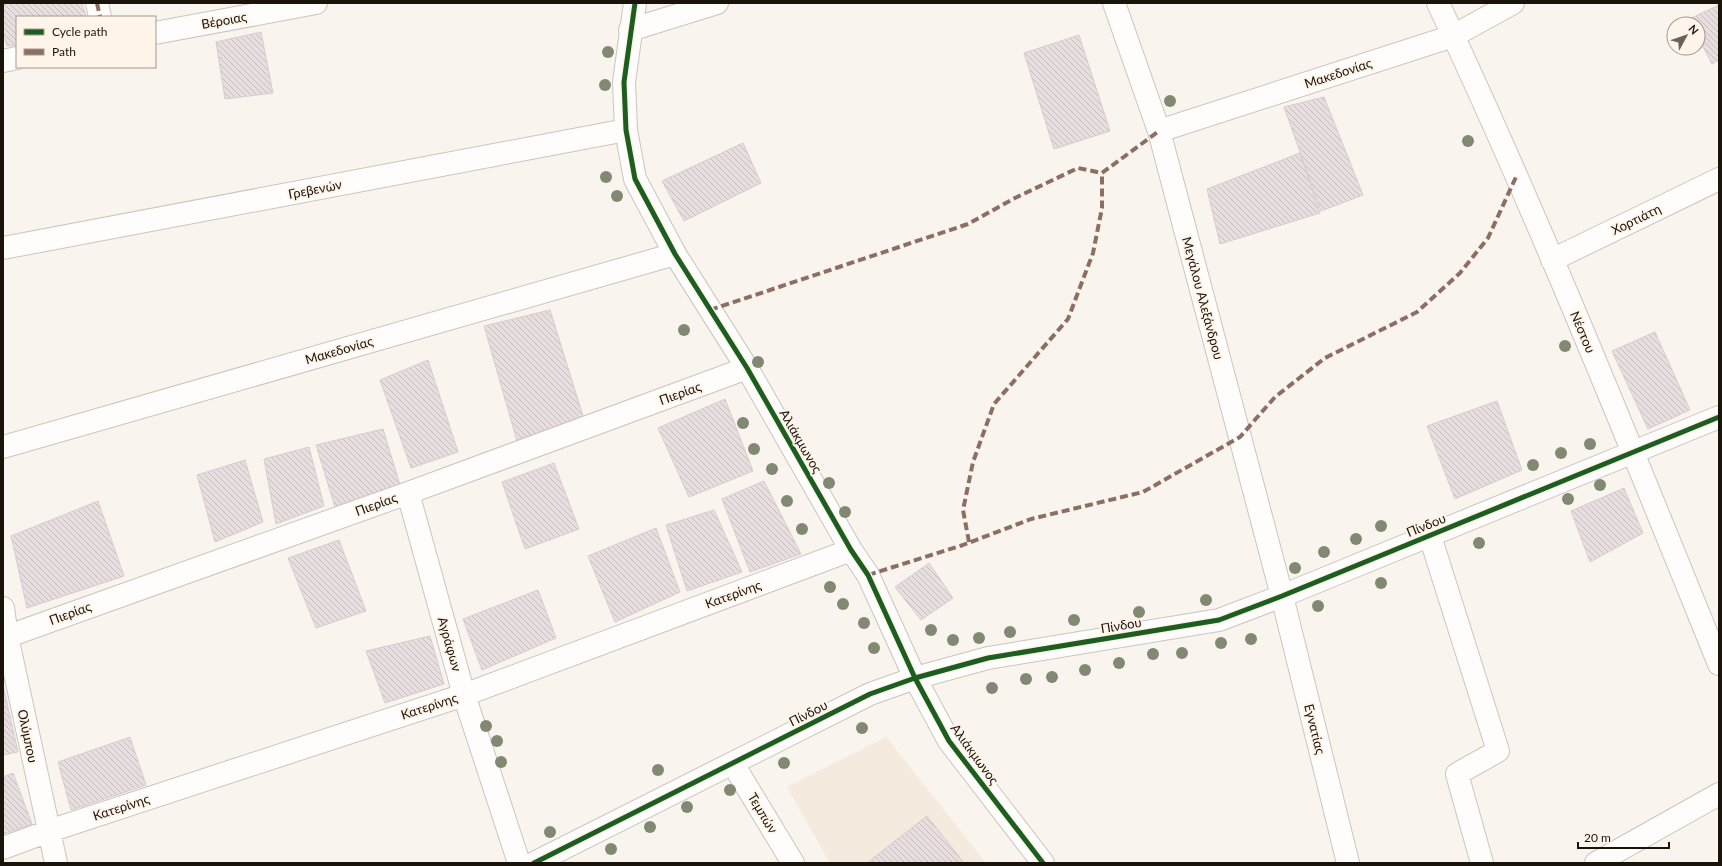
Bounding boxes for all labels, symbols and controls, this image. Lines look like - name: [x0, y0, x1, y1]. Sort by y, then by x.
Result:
- street label: Βέροιας: [200, 8, 248, 32]
- legend: [16, 16, 156, 68]
- north arrow: [1666, 16, 1706, 56]
- text: N: [1686, 22, 1702, 37]
- text: Cycle path: [52, 24, 107, 39]
- text: Path: [52, 44, 76, 59]
- street label: Μακεδονίας: [1302, 55, 1374, 91]
- street label: Γρεβενών: [287, 176, 343, 202]
- street label: Χορτιάτη: [1609, 200, 1663, 238]
- street label: Μεγάλου Αλεξάνδρου: [1179, 235, 1227, 361]
- street label: Νέστου: [1567, 309, 1599, 355]
- street label: Μακεδονίας: [303, 333, 375, 367]
- street label: Πιερίας: [657, 378, 703, 408]
- street label: Αλιάκμωνος: [776, 406, 826, 476]
- street label: Πιερίας: [353, 489, 399, 519]
- street label: Πίνδου: [1404, 510, 1448, 540]
- street label: Κατερίνης: [703, 576, 763, 612]
- street label: Πιερίας: [47, 598, 93, 628]
- street label: Πίνδου: [1099, 614, 1143, 636]
- street label: Αγράφων: [435, 615, 466, 673]
- street label: Κατερίνης: [399, 689, 459, 723]
- street label: Πίνδου: [786, 697, 830, 729]
- street label: Εγνατίας: [1301, 702, 1329, 756]
- street label: Ολύμπου: [15, 708, 41, 764]
- street label: Αλιάκμωνος: [948, 721, 1002, 787]
- street label: Κατερίνης: [91, 790, 151, 824]
- street label: Τεμπών: [745, 790, 781, 836]
- scale bar: [1578, 824, 1669, 850]
- text: 20 m: [1584, 830, 1611, 845]

